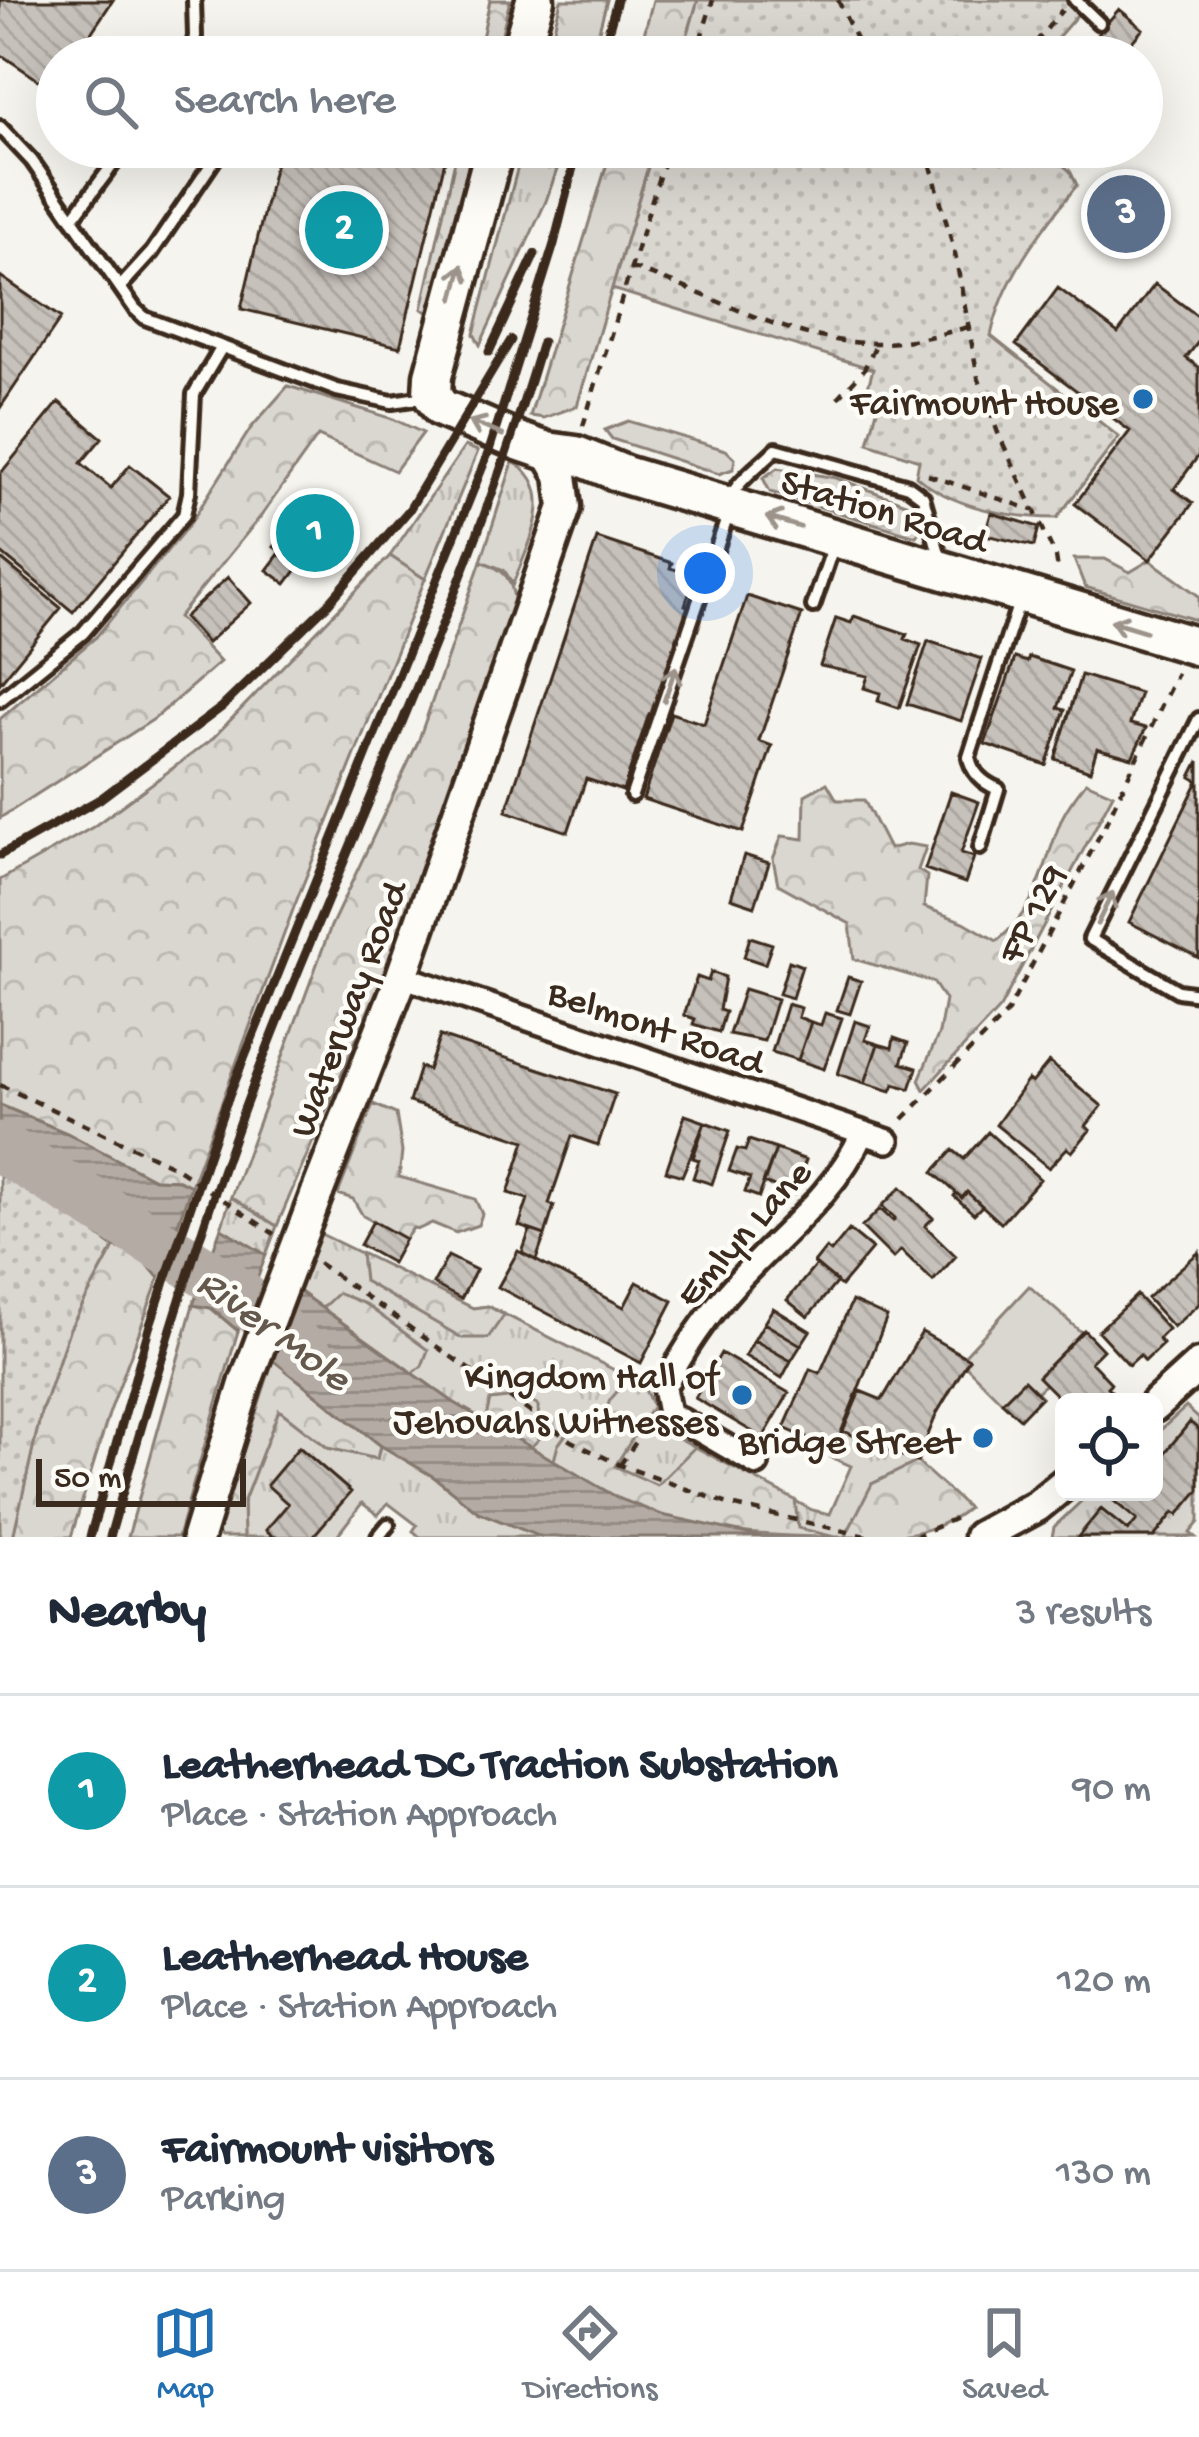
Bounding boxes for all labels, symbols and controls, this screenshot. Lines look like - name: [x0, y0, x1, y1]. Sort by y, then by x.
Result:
- search box: [36, 36, 1163, 168]
- icon: search: [78, 69, 144, 135]
- text: Search here: [174, 76, 396, 129]
- pin: 3: [1087, 169, 1165, 259]
- pin: 2: [305, 185, 383, 275]
- one-way arrow: [449, 263, 471, 301]
- place label: Fairmount House: [849, 383, 1120, 429]
- marker: Fairmount House: [1130, 386, 1156, 412]
- one-way arrow: [469, 415, 505, 437]
- street label: Station Road: [774, 462, 995, 569]
- pin: 1: [276, 488, 354, 578]
- one-way arrow: [765, 510, 803, 532]
- your location: [675, 543, 735, 603]
- one-way arrow: [1110, 613, 1148, 635]
- one-way arrow: [661, 666, 683, 704]
- street label: FP 129: [990, 858, 1080, 973]
- street label: Waterway Road: [282, 873, 423, 1145]
- one-way arrow: [1095, 890, 1118, 926]
- street label: Belmont Road: [540, 972, 772, 1090]
- street label: Emlyn Lane: [668, 1152, 825, 1319]
- water label: River Mole: [185, 1261, 359, 1406]
- place label: Kingdom Hall of Jehovahs Witnesses: [393, 1357, 721, 1448]
- marker: Kingdom Hall of Jehovahs Witnesses: [729, 1382, 755, 1408]
- map controls: [1055, 1393, 1163, 1501]
- button: locate: [1055, 1393, 1163, 1501]
- place label: Bridge Street: [737, 1422, 962, 1468]
- marker: Bridge Street: [970, 1425, 996, 1451]
- scale bar: [36, 1453, 246, 1506]
- text: 50 m: [54, 1461, 121, 1499]
- text: Nearby: [48, 1585, 206, 1645]
- text: 3 results: [1016, 1592, 1151, 1638]
- text: Leatherhead DC Traction Substation: [162, 1741, 838, 1794]
- text: 1: [79, 1768, 95, 1814]
- text: 90 m: [1072, 1768, 1151, 1814]
- text: Place · Station Approach: [162, 1794, 557, 1840]
- text: Leatherhead House: [162, 1933, 528, 1986]
- text: 2: [77, 1960, 97, 2006]
- text: 120 m: [1057, 1960, 1151, 2006]
- text: Place · Station Approach: [162, 1986, 557, 2032]
- text: Fairmount visitors: [162, 2125, 493, 2178]
- text: 3: [77, 2152, 97, 2198]
- text: 130 m: [1056, 2152, 1151, 2198]
- text: Parking: [162, 2178, 286, 2224]
- tab: Map: [152, 2300, 218, 2410]
- tab: Directions: [523, 2300, 657, 2410]
- tab: Saved: [962, 2300, 1047, 2410]

